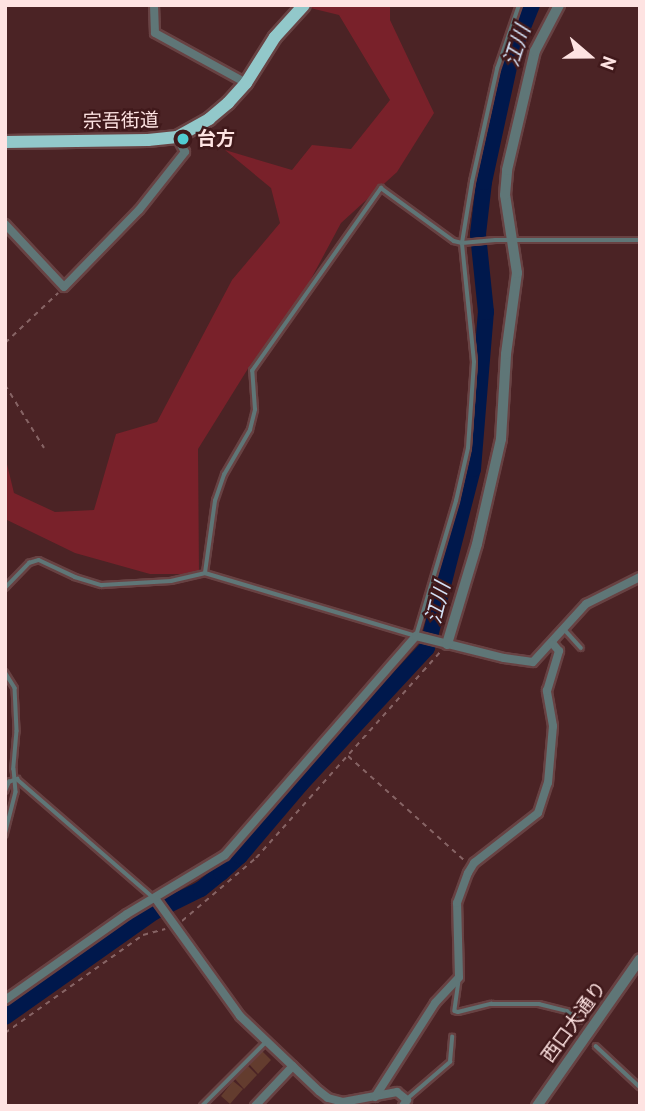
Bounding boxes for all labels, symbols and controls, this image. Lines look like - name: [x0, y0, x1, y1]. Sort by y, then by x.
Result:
- north arrow: [554, 21, 624, 91]
- water label: 江川: [499, 22, 535, 70]
- text: N: [595, 53, 622, 73]
- street label: 宗吾街道: [83, 109, 159, 133]
- place label: 台方: [197, 128, 235, 150]
- marker: 台方: [175, 131, 191, 147]
- water label: 江川: [421, 580, 455, 626]
- street label: 西口大通り: [537, 977, 611, 1067]

